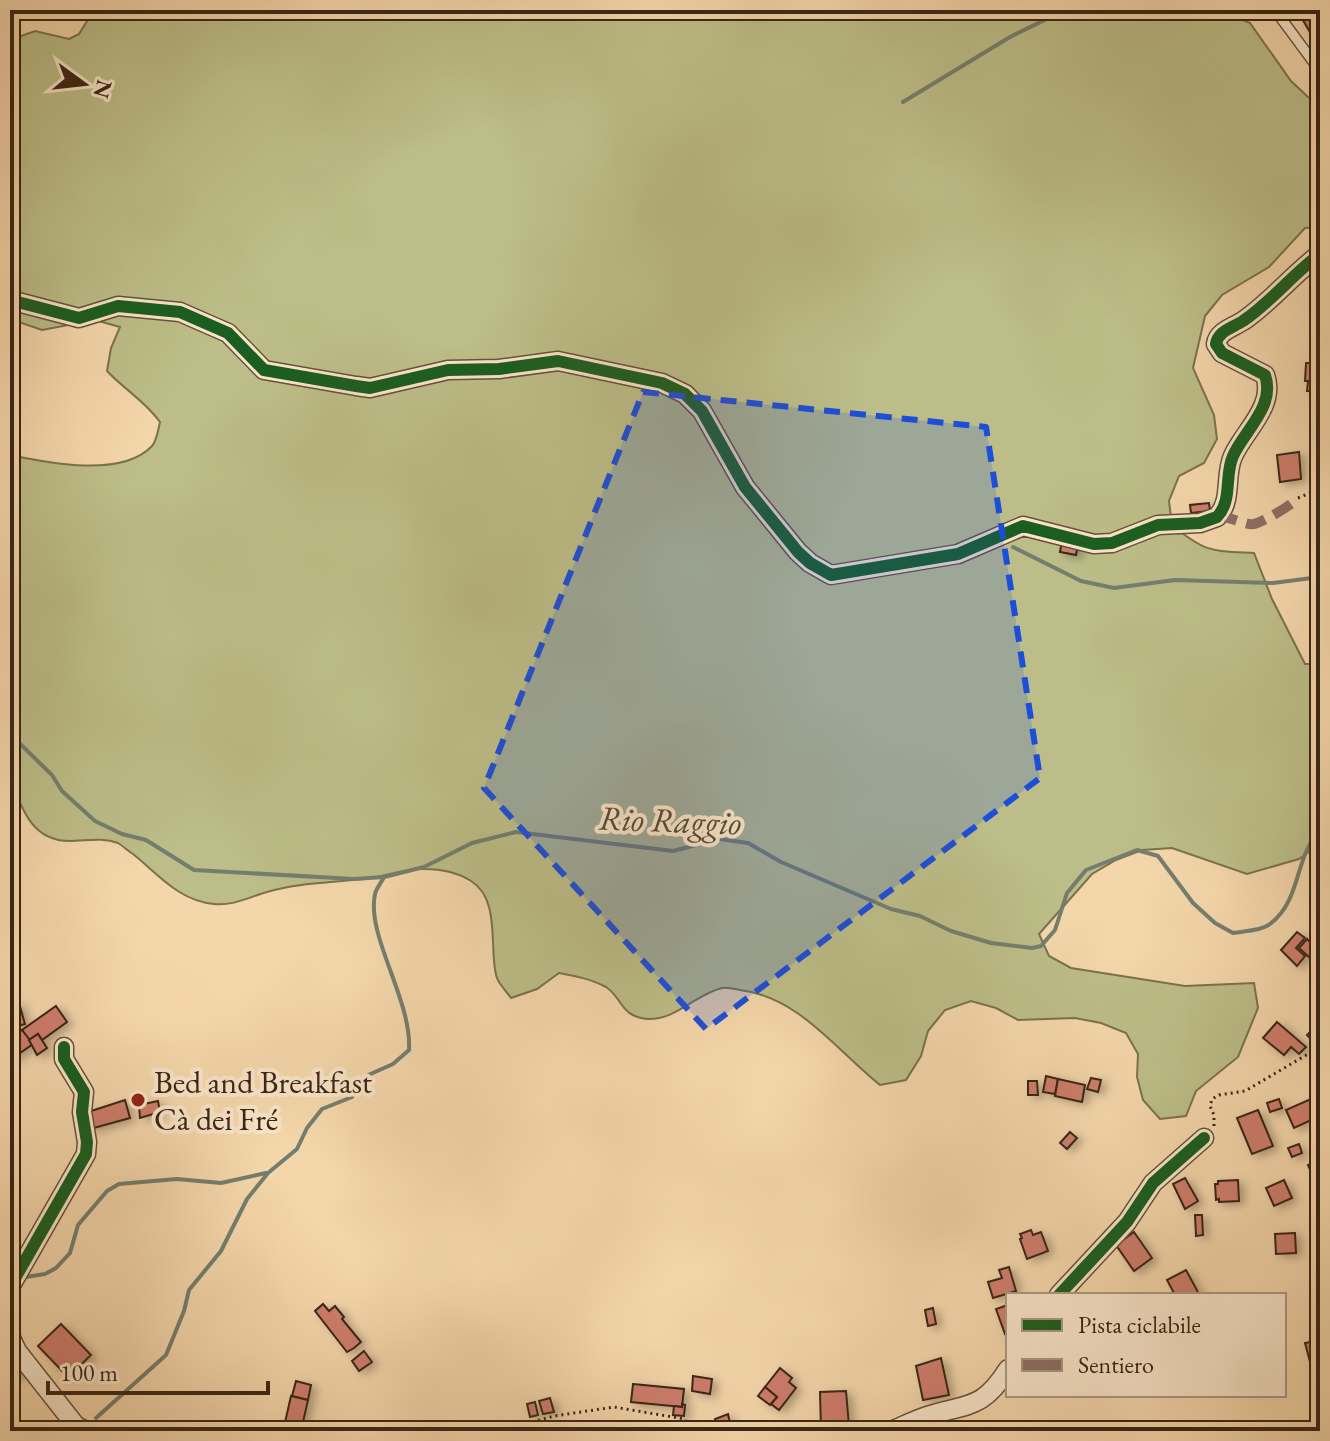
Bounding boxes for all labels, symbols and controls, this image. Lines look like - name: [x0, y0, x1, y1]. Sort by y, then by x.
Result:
- north arrow: [44, 44, 124, 124]
- text: N: [86, 77, 119, 102]
- water label: Rio Raggio: [598, 796, 742, 844]
- place label: Bed and Breakfast Cà dei Fré: [154, 1061, 372, 1140]
- marker: Bed and Breakfast Cà dei Fré: [129, 1091, 147, 1109]
- legend: [1006, 1293, 1286, 1397]
- text: Pista ciclabile: [1078, 1309, 1201, 1340]
- scale bar: [48, 1345, 268, 1395]
- text: Sentiero: [1078, 1349, 1154, 1380]
- text: 100 m: [60, 1357, 118, 1388]

